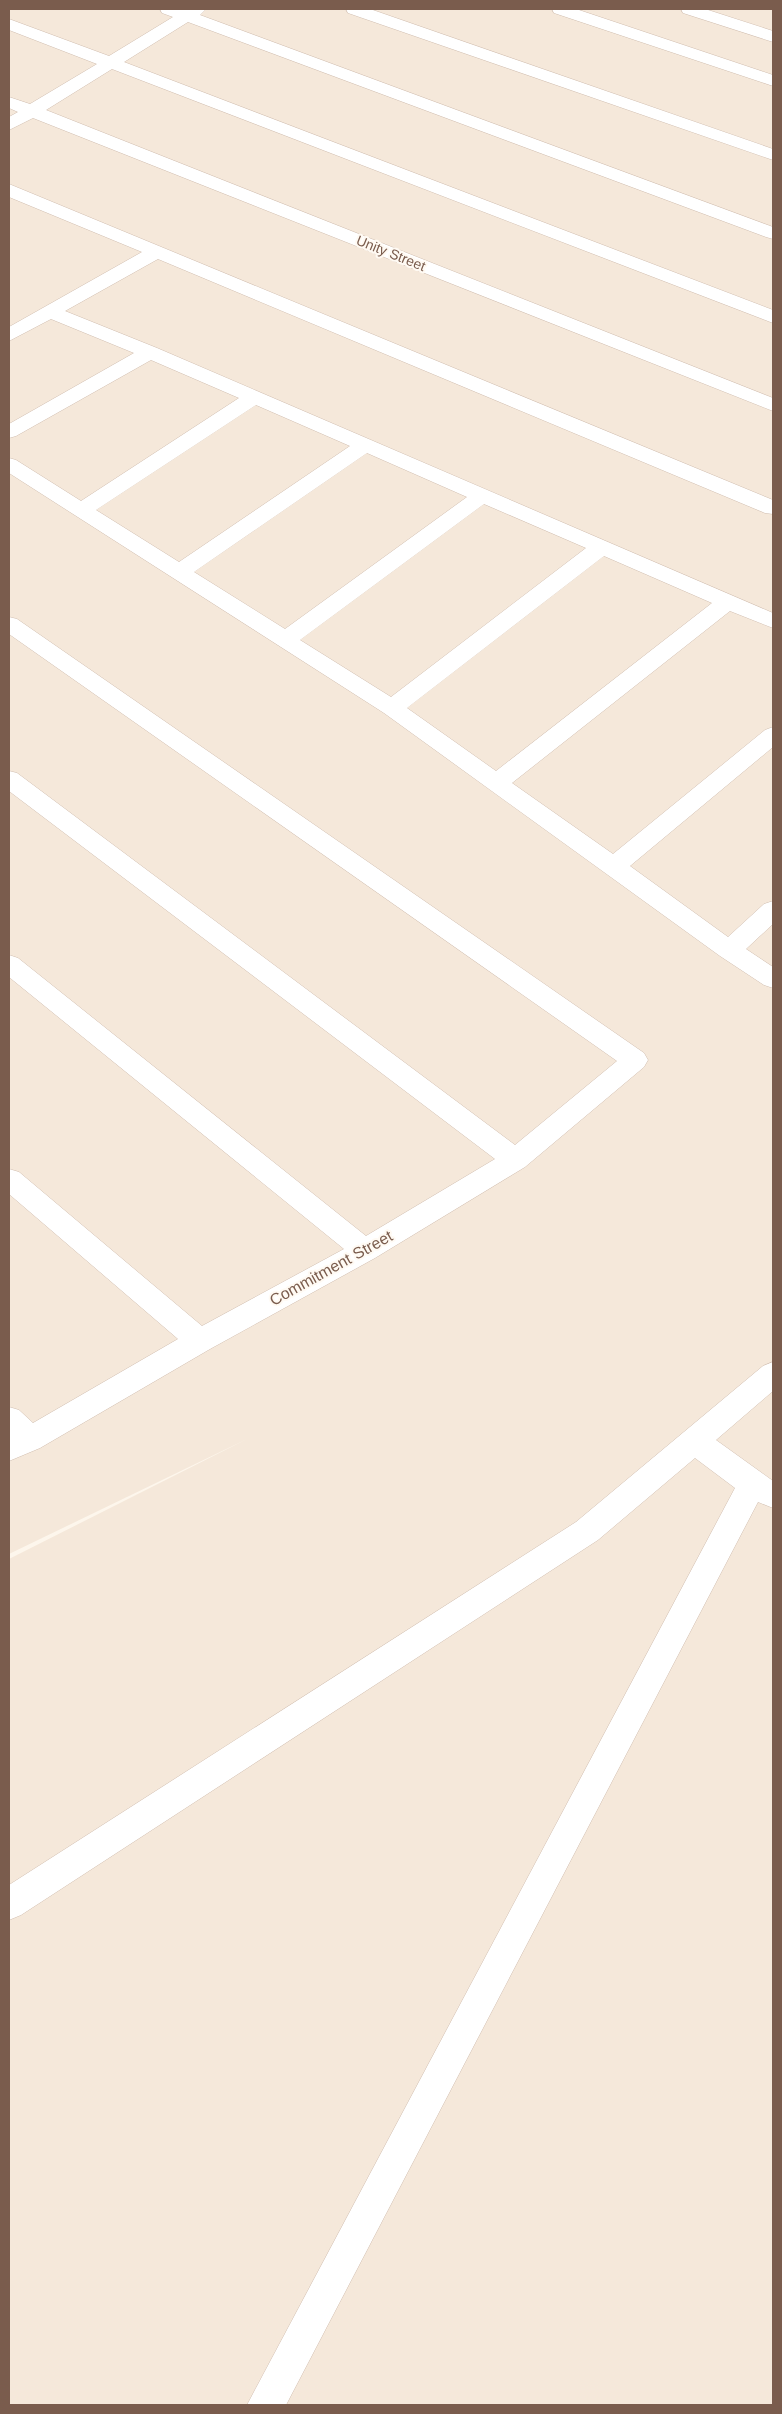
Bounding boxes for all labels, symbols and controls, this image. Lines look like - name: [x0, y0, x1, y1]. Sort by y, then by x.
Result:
- street label: Unity Street: [354, 232, 428, 274]
- street label: Commitment Street: [267, 1227, 396, 1309]

